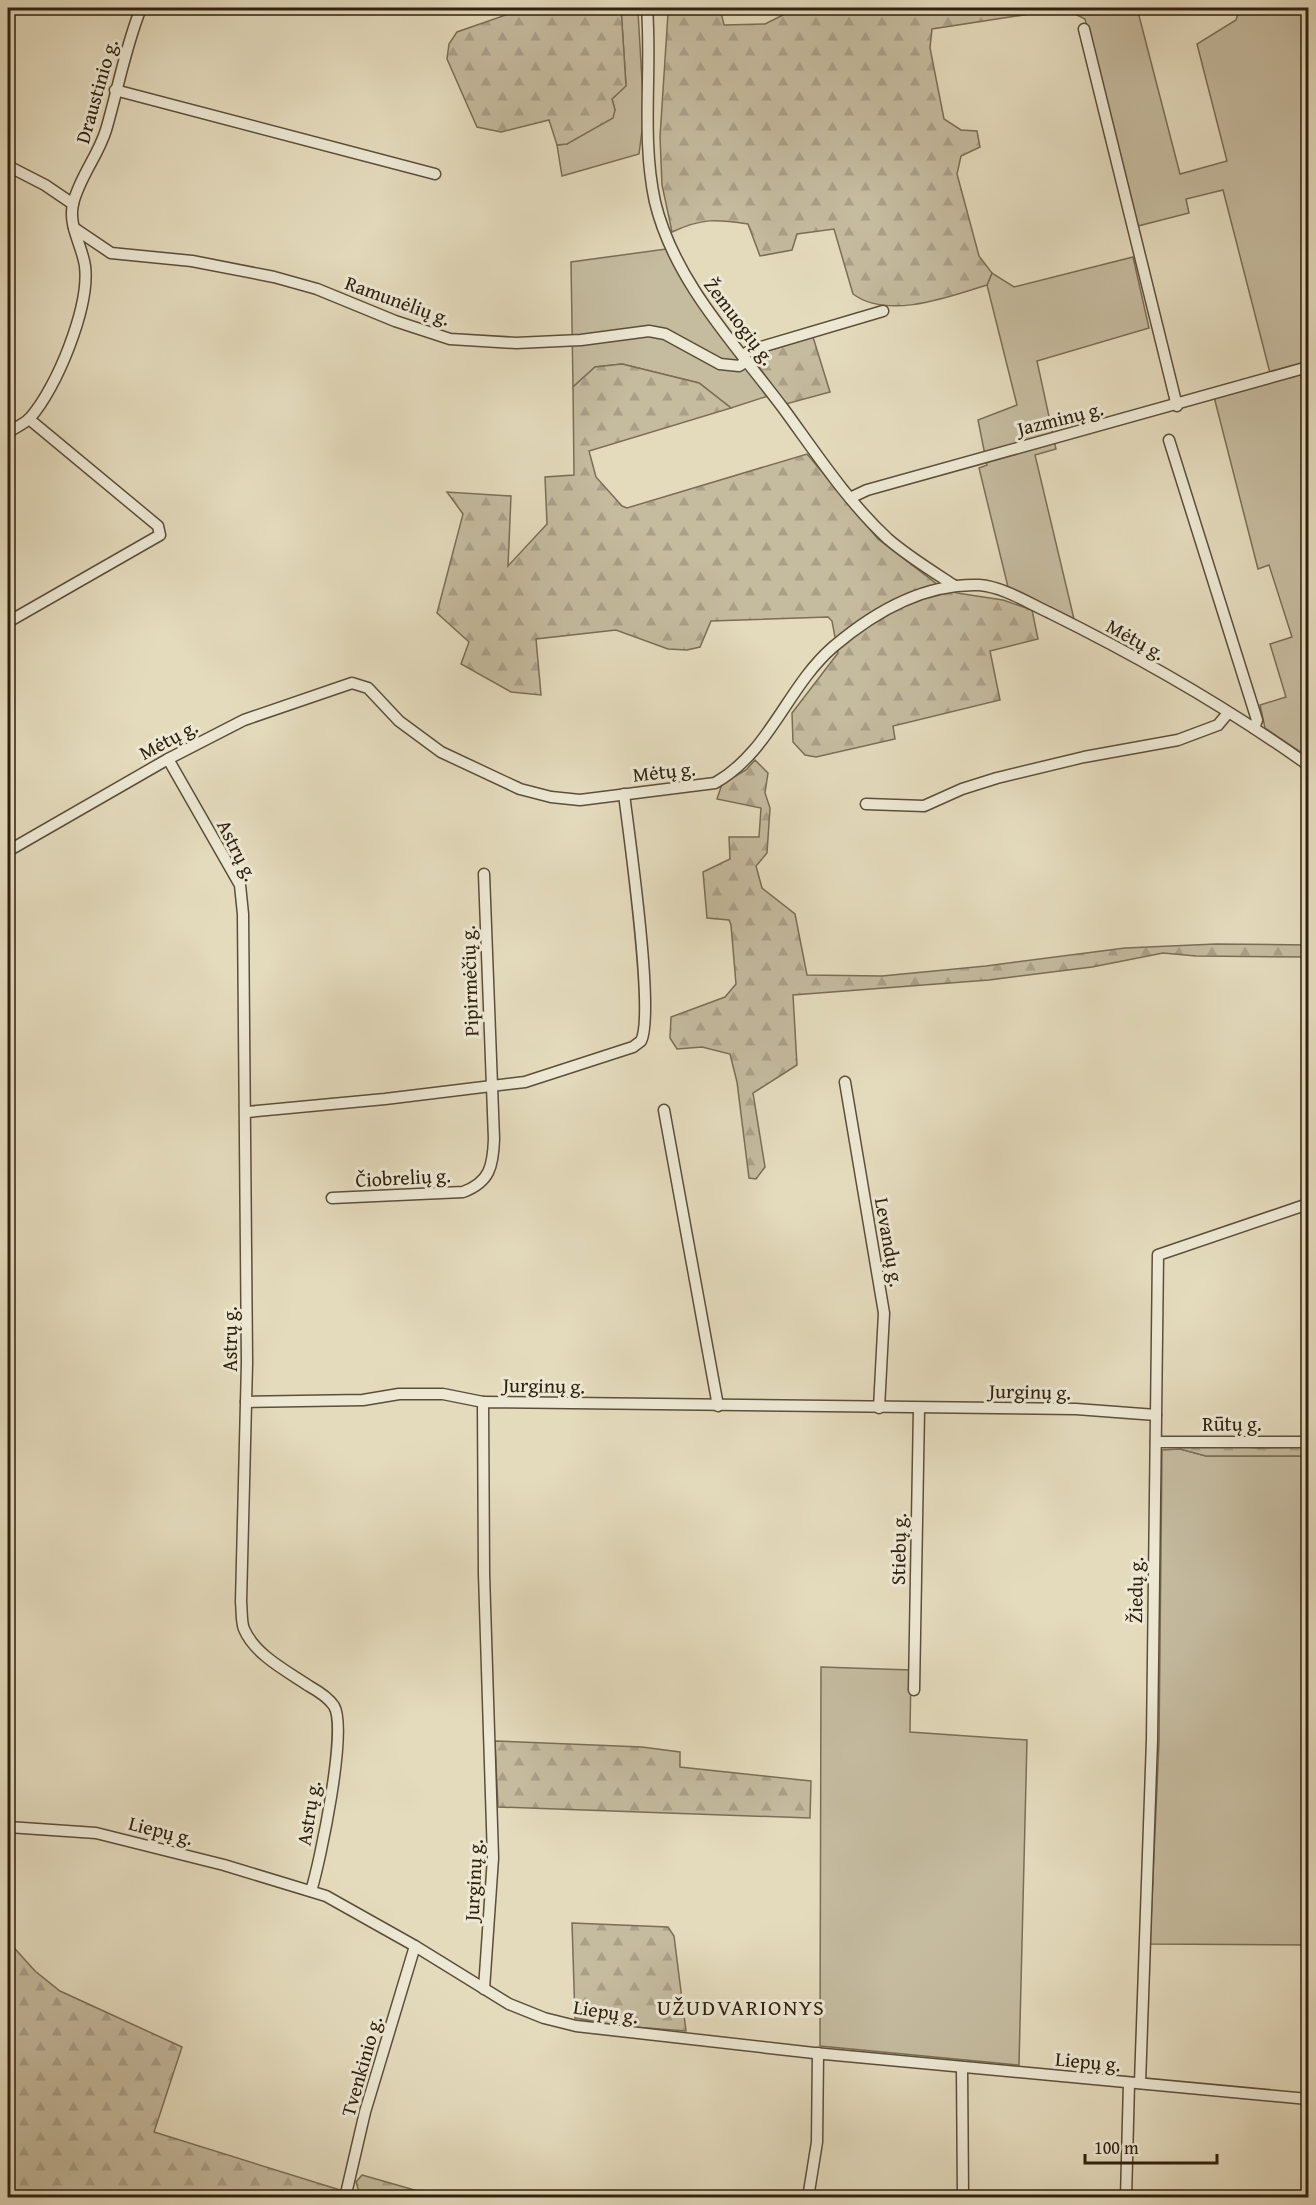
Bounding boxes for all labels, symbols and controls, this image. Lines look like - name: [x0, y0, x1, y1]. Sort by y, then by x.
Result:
- street label: Draustinio g.: [67, 35, 125, 147]
- street label: Ramunėlių g.: [341, 268, 455, 332]
- street label: Žemuogių g.: [697, 271, 783, 371]
- street label: Jazminų g.: [1011, 393, 1106, 443]
- street label: Mėtų g.: [1101, 611, 1171, 667]
- street label: Mėtų g.: [133, 711, 203, 767]
- street label: Mėtų g.: [631, 753, 697, 789]
- street label: Astrų g.: [210, 814, 266, 886]
- street label: Pipirmėčių g.: [453, 925, 485, 1037]
- street label: Čiobrelių g.: [354, 1160, 452, 1194]
- street label: Levandų g.: [868, 1195, 912, 1289]
- street label: Astrų g.: [215, 1306, 244, 1372]
- street label: Jurginų g.: [500, 1370, 585, 1400]
- street label: Jurginų g.: [986, 1376, 1071, 1406]
- street label: Rūtų g.: [1202, 1409, 1262, 1438]
- street label: Stiebų g.: [883, 1513, 913, 1585]
- street label: Žiedų g.: [1120, 1557, 1150, 1623]
- street label: Astrų g.: [289, 1778, 327, 1848]
- street label: Liepų g.: [126, 1808, 196, 1852]
- street label: Jurginų g.: [456, 1838, 490, 1925]
- district label: UŽUDVARIONYS: [657, 1991, 825, 2023]
- street label: Liepų g.: [571, 1992, 641, 2030]
- street label: Tvenkinio g.: [333, 2012, 389, 2120]
- street label: Liepų g.: [1054, 2044, 1122, 2078]
- scale bar: [1085, 2127, 1217, 2165]
- text: 100 m: [1094, 2134, 1139, 2161]

